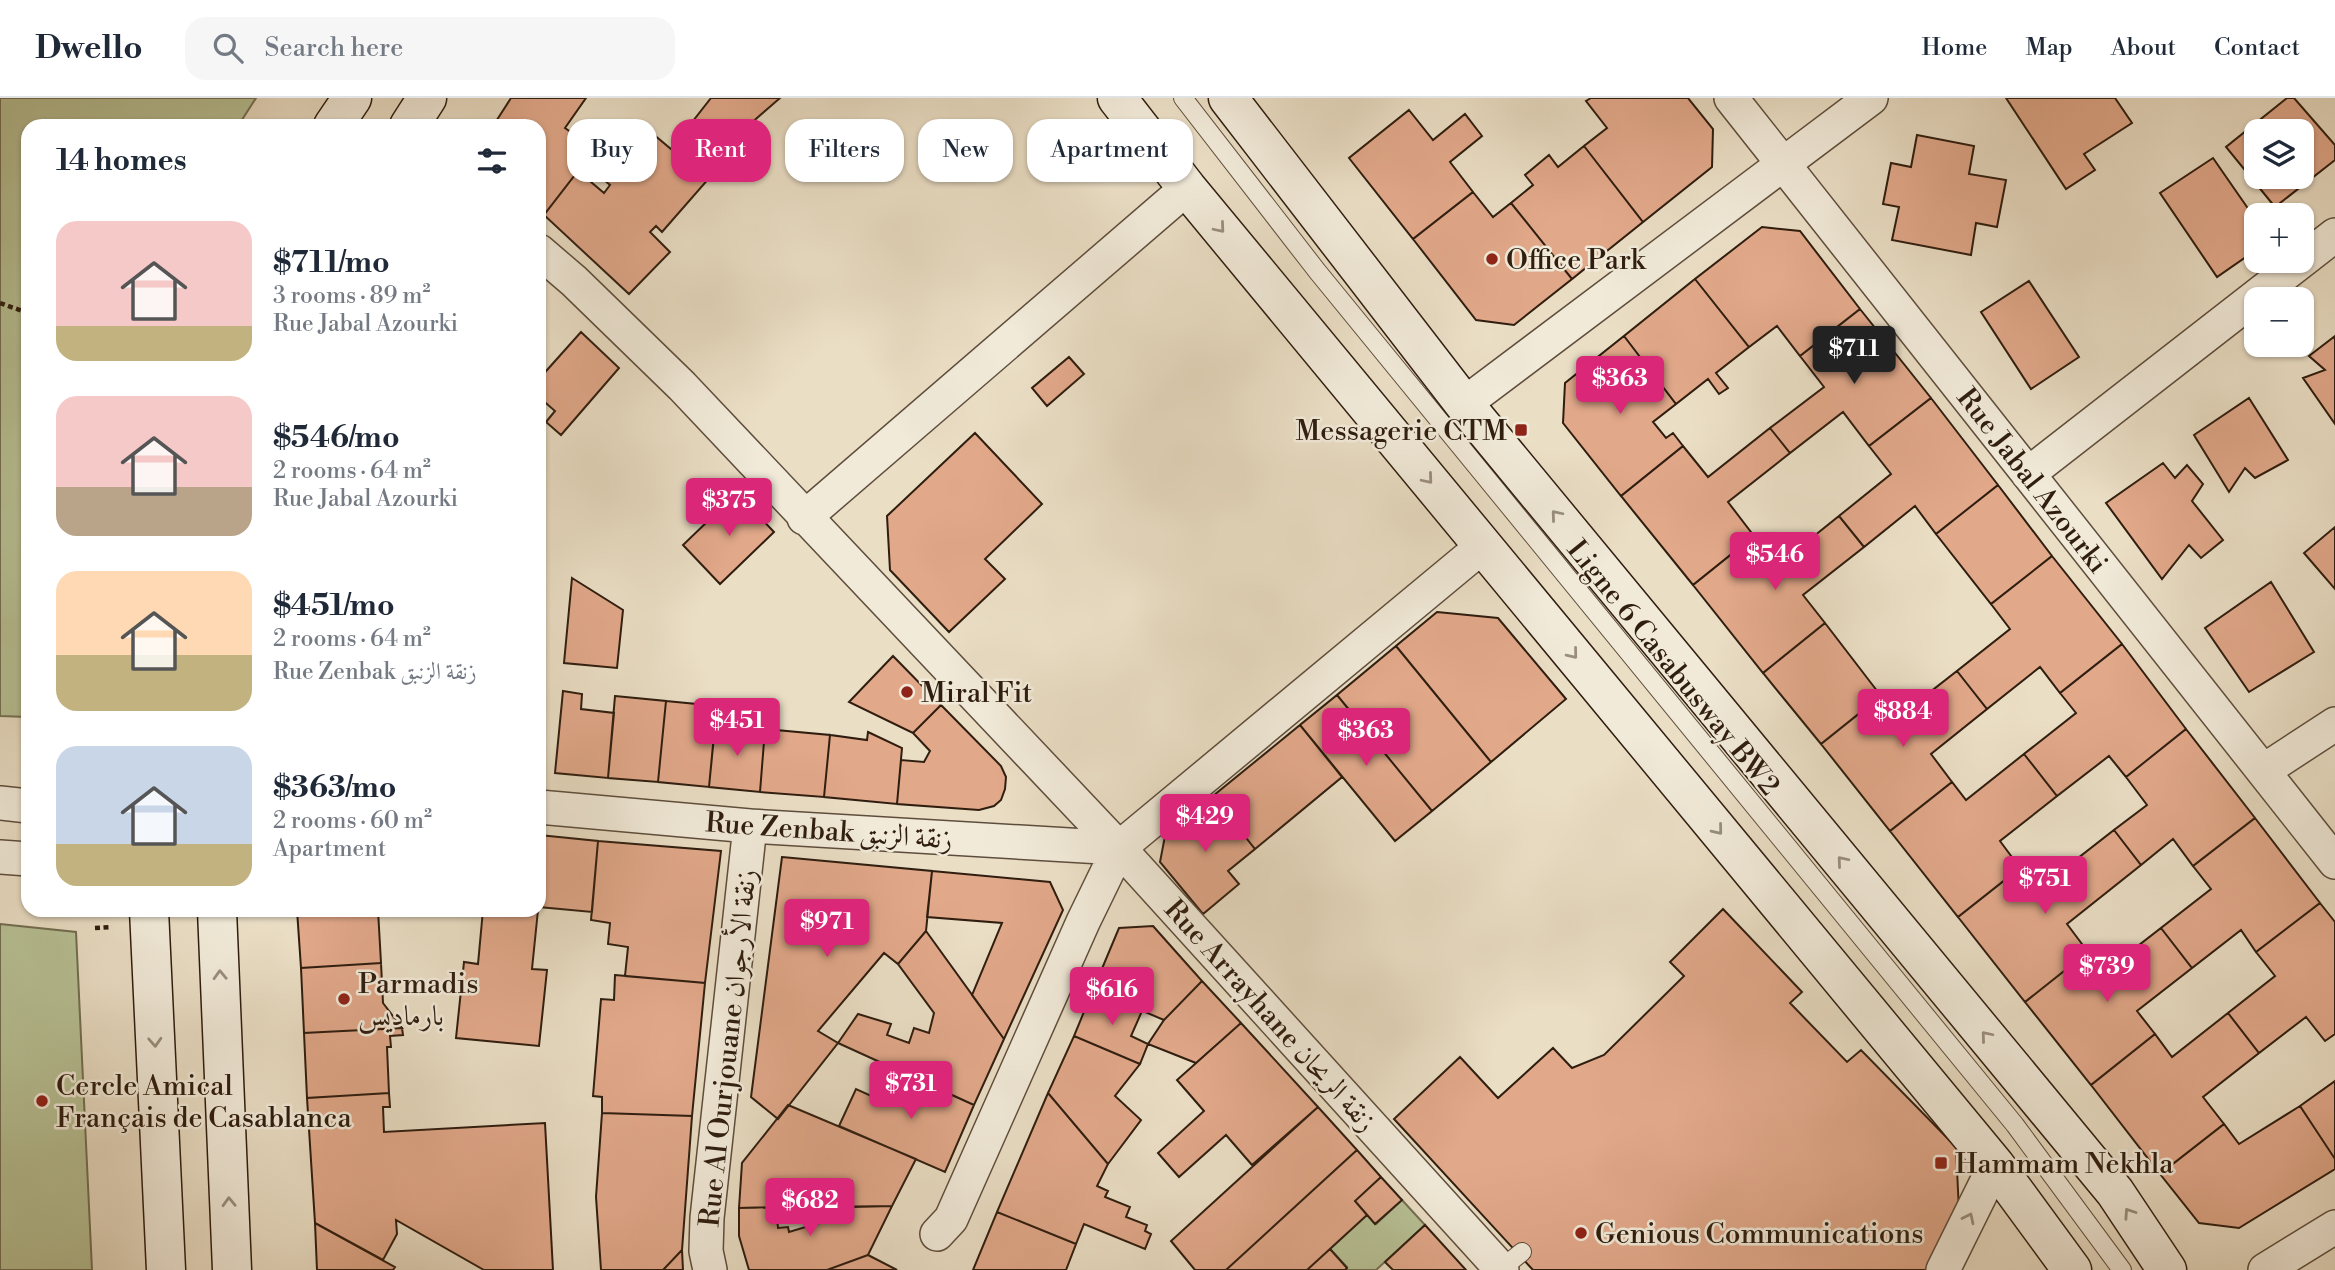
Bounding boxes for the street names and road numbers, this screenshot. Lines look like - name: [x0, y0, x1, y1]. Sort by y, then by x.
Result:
- street label: Rue Jabal Azourki: [1949, 381, 2115, 581]
- street label: Ligne 6 Casabusway BW2: [1559, 533, 1787, 803]
- street label: Rue Zenbak زنقة الزنبق: [704, 805, 954, 858]
- street label: Rue Al Ourjouane زنقة الأرجوان: [690, 867, 765, 1229]
- street label: Rue Arrayhane زنقة الريحان: [1156, 893, 1383, 1139]

